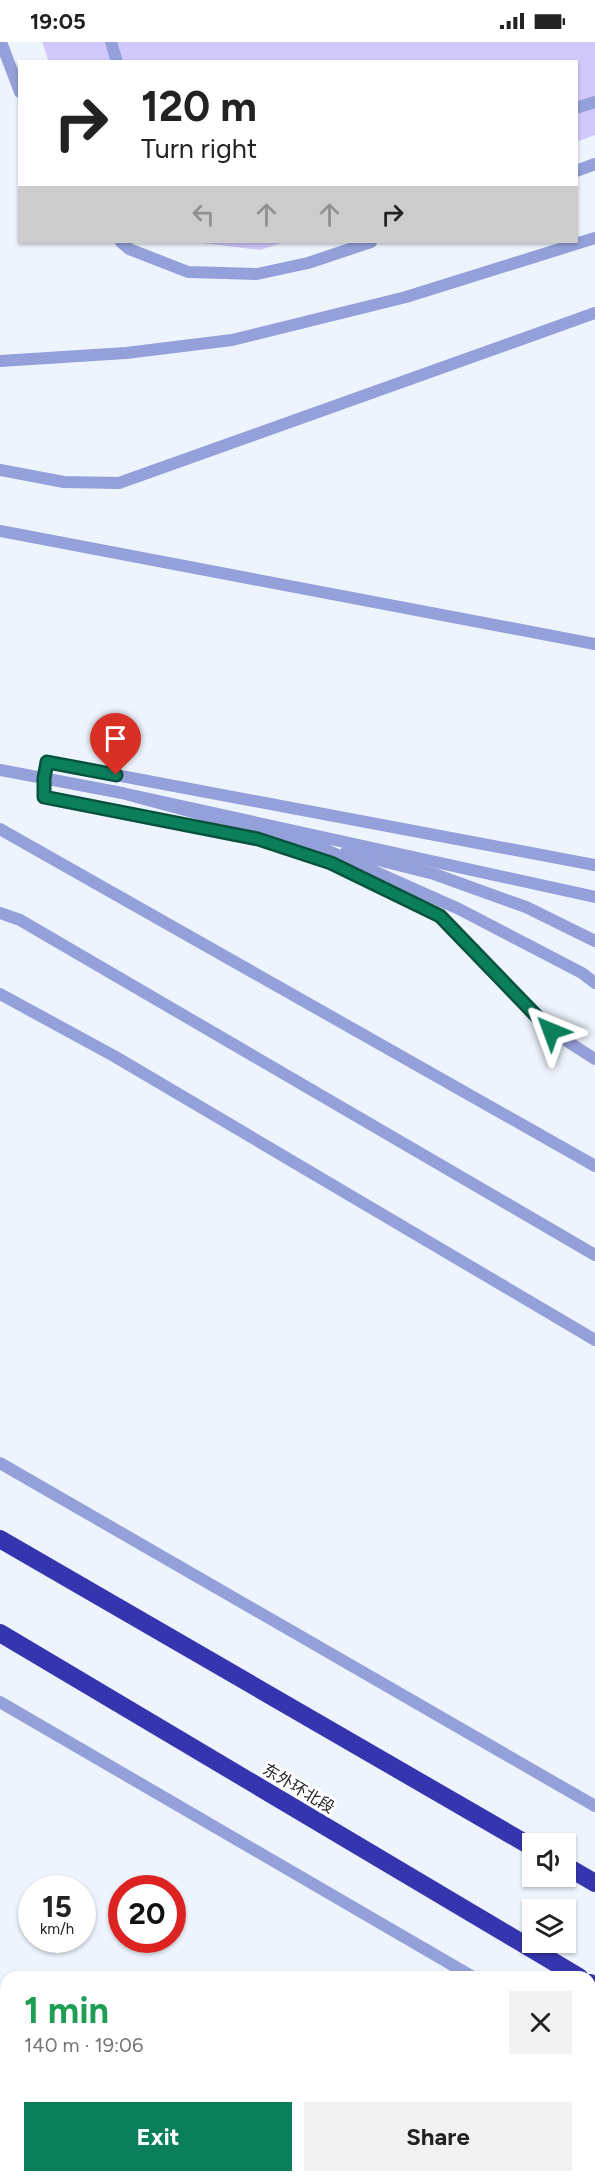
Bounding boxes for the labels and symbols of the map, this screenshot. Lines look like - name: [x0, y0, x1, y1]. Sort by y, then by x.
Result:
- pin: [90, 713, 141, 775]
- position arrow: [519, 999, 583, 1063]
- street label: 东外环北段: [260, 1760, 338, 1817]
- speed limit sign: 20: [108, 1875, 186, 1953]

